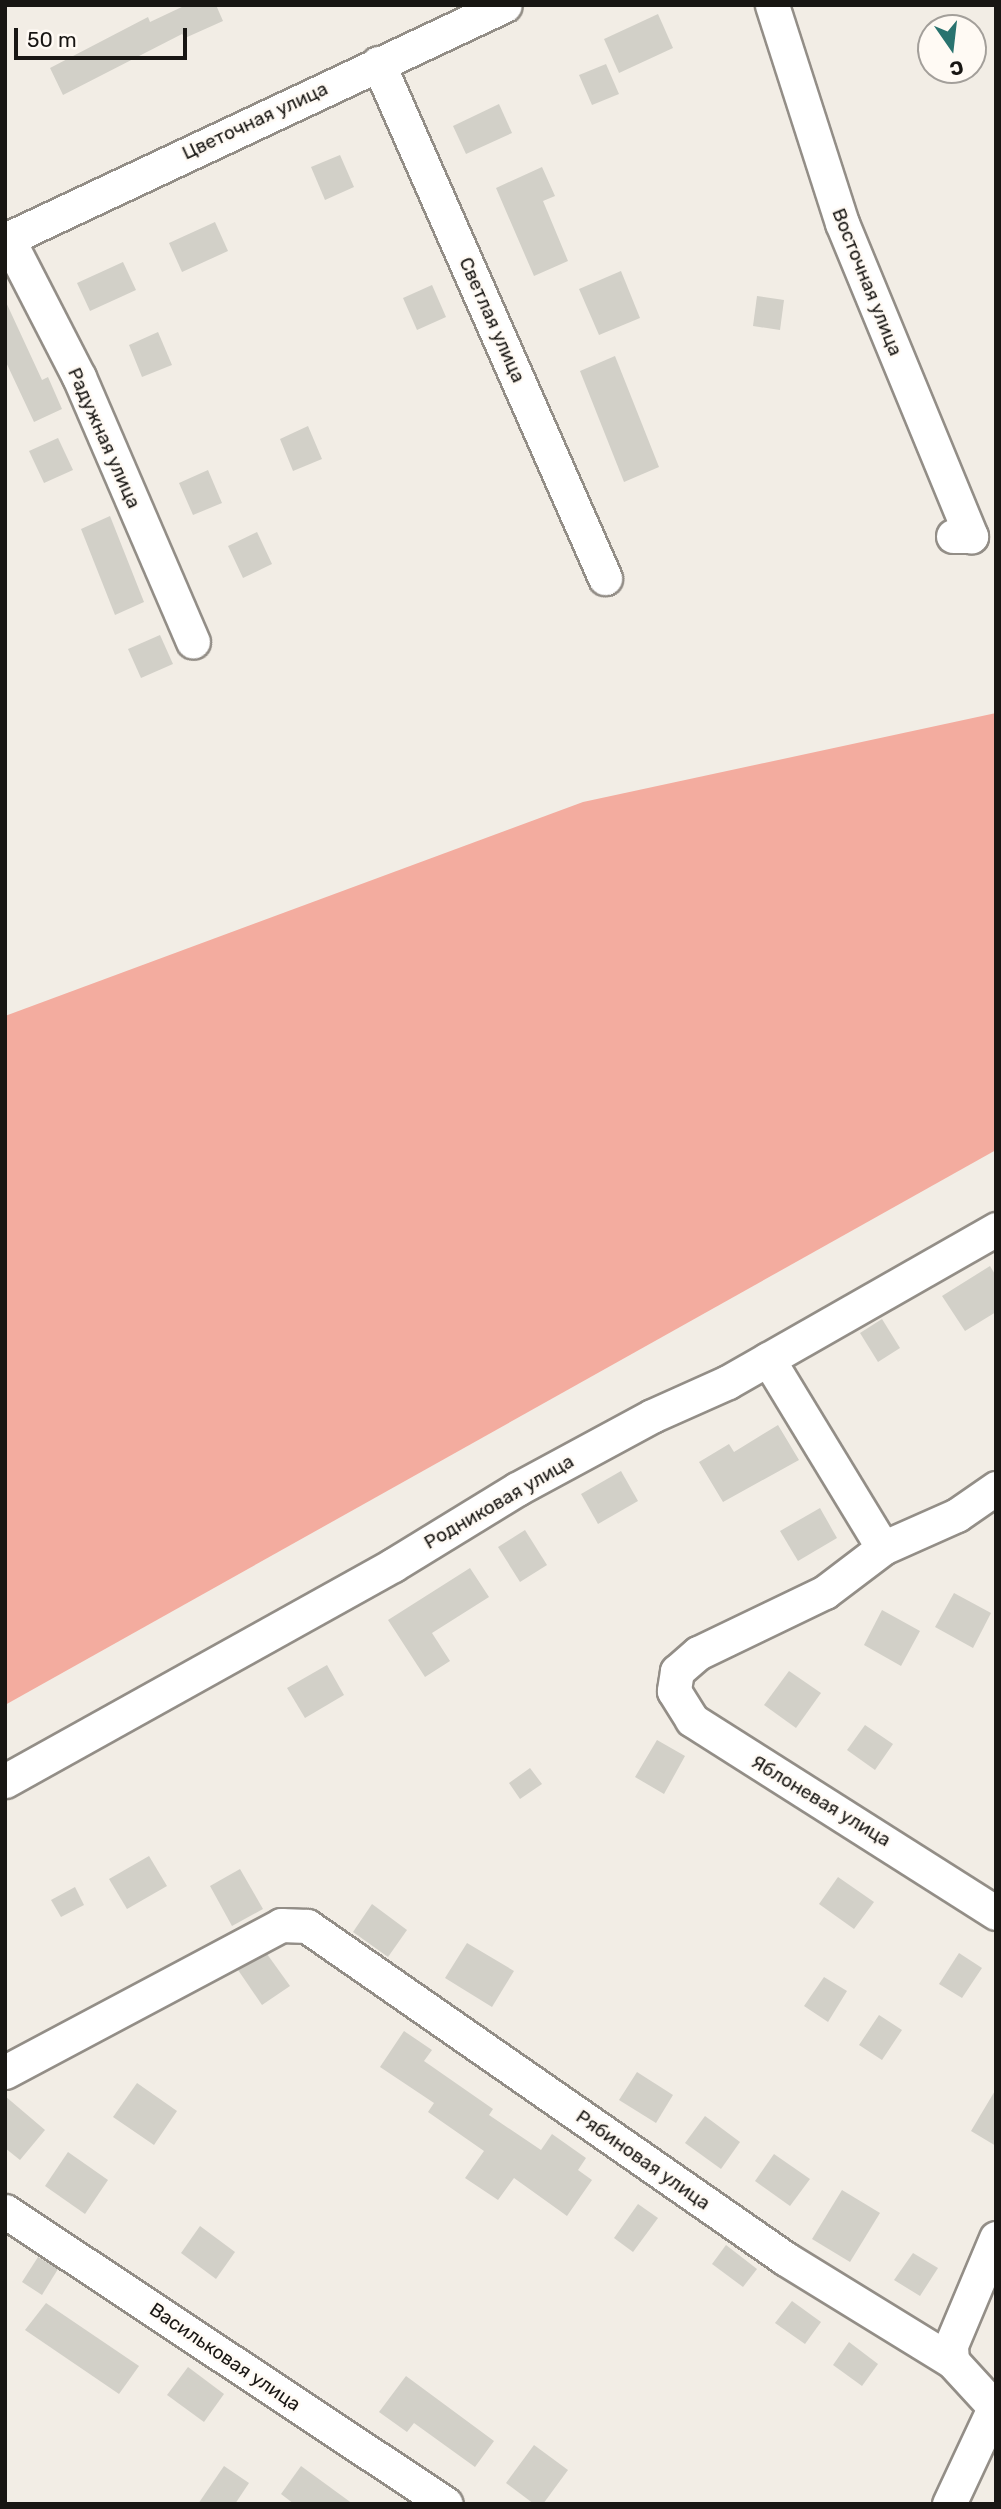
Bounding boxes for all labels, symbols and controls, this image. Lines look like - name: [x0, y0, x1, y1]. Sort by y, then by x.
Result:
- scale bar: [18, 14, 191, 58]
- north arrow: [917, 14, 987, 84]
- text: 50 m: [27, 27, 77, 52]
- text: С: [947, 55, 966, 81]
- street label: Цветочная улица: [179, 77, 331, 165]
- street label: Восточная улица: [827, 205, 907, 359]
- street label: Светлая улица: [454, 254, 530, 386]
- street label: Радужная улица: [63, 364, 145, 512]
- street label: Родниковая улица: [420, 1450, 578, 1554]
- street label: Яблоневая улица: [747, 1750, 895, 1852]
- street label: Рябиновая улица: [572, 2105, 714, 2215]
- street label: Васильковая улица: [145, 2298, 305, 2416]

